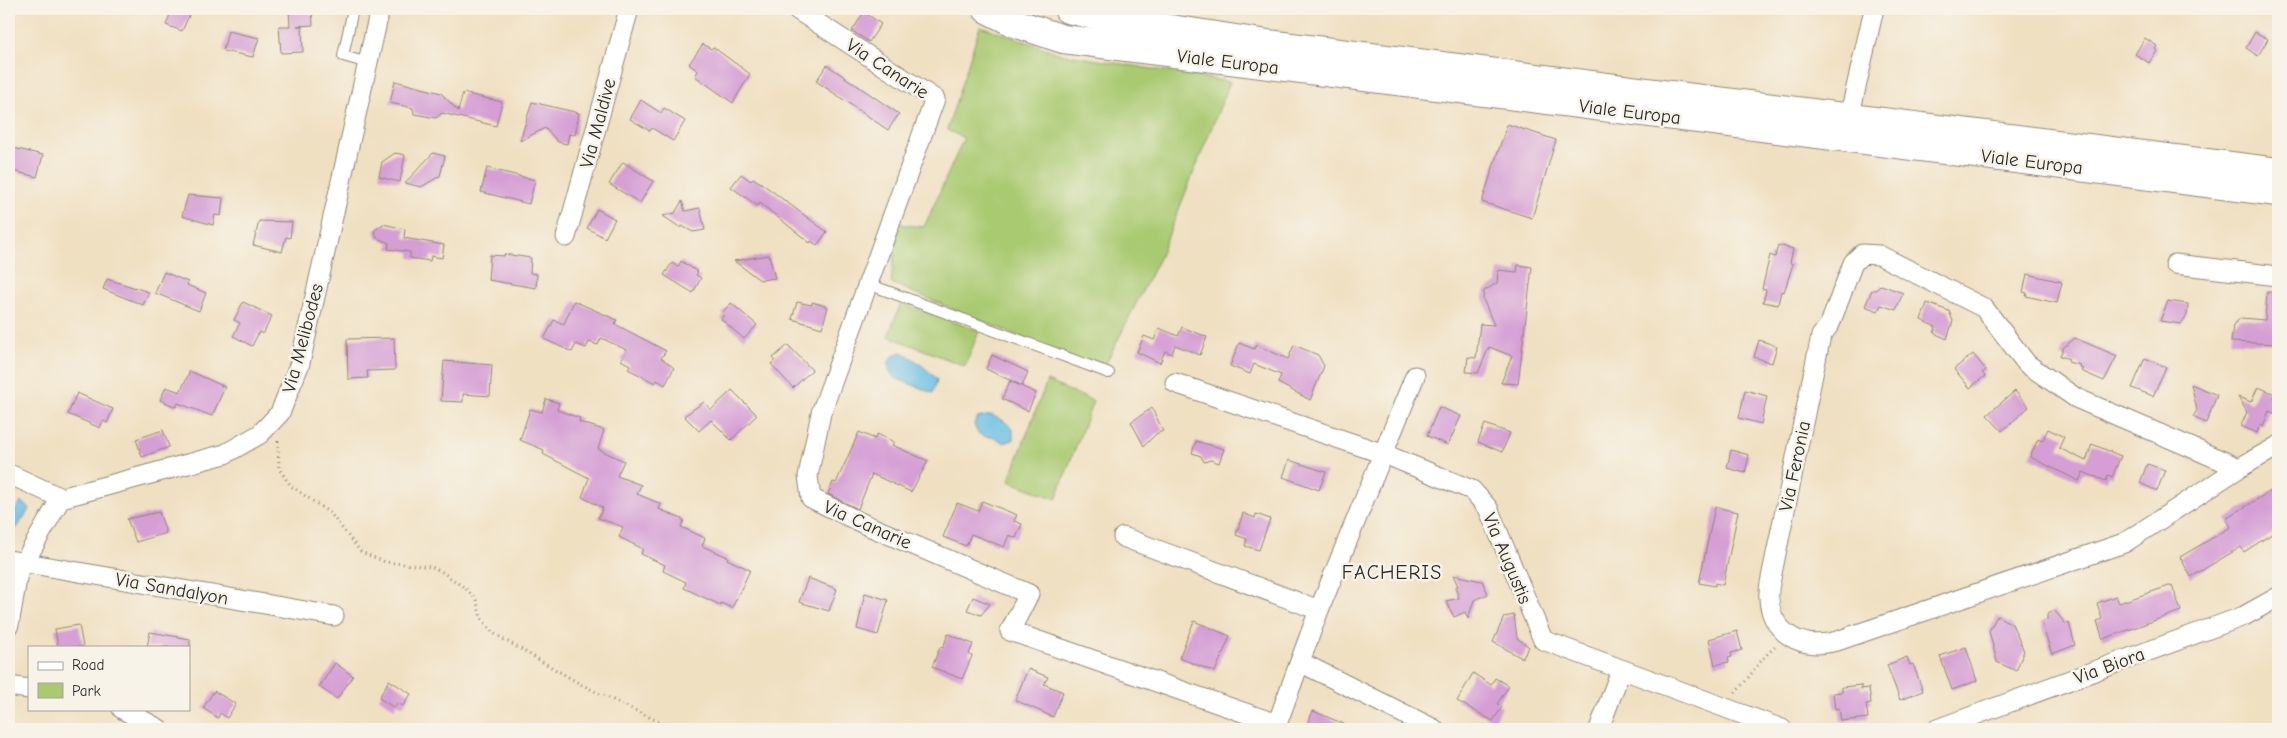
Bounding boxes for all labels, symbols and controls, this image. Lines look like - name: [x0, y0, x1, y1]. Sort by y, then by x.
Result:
- street label: Via Canarie: [842, 34, 933, 104]
- street label: Viale Europa: [1176, 45, 1280, 79]
- street label: Via Maldive: [575, 76, 620, 171]
- street label: Viale Europa: [1578, 95, 1682, 129]
- street label: Viale Europa: [1980, 145, 2084, 179]
- street label: Via Melibodes: [278, 281, 328, 395]
- street label: Via Feronia: [1775, 419, 1815, 513]
- street label: Via Canarie: [820, 496, 915, 554]
- street label: Via Augustis: [1478, 510, 1536, 607]
- district label: FACHERIS: [1342, 561, 1442, 584]
- street label: Via Sandalyon: [114, 568, 230, 610]
- street label: Via Biora: [2071, 643, 2148, 689]
- legend: [28, 646, 190, 710]
- text: Road: [72, 656, 104, 674]
- text: Park: [72, 682, 101, 700]

